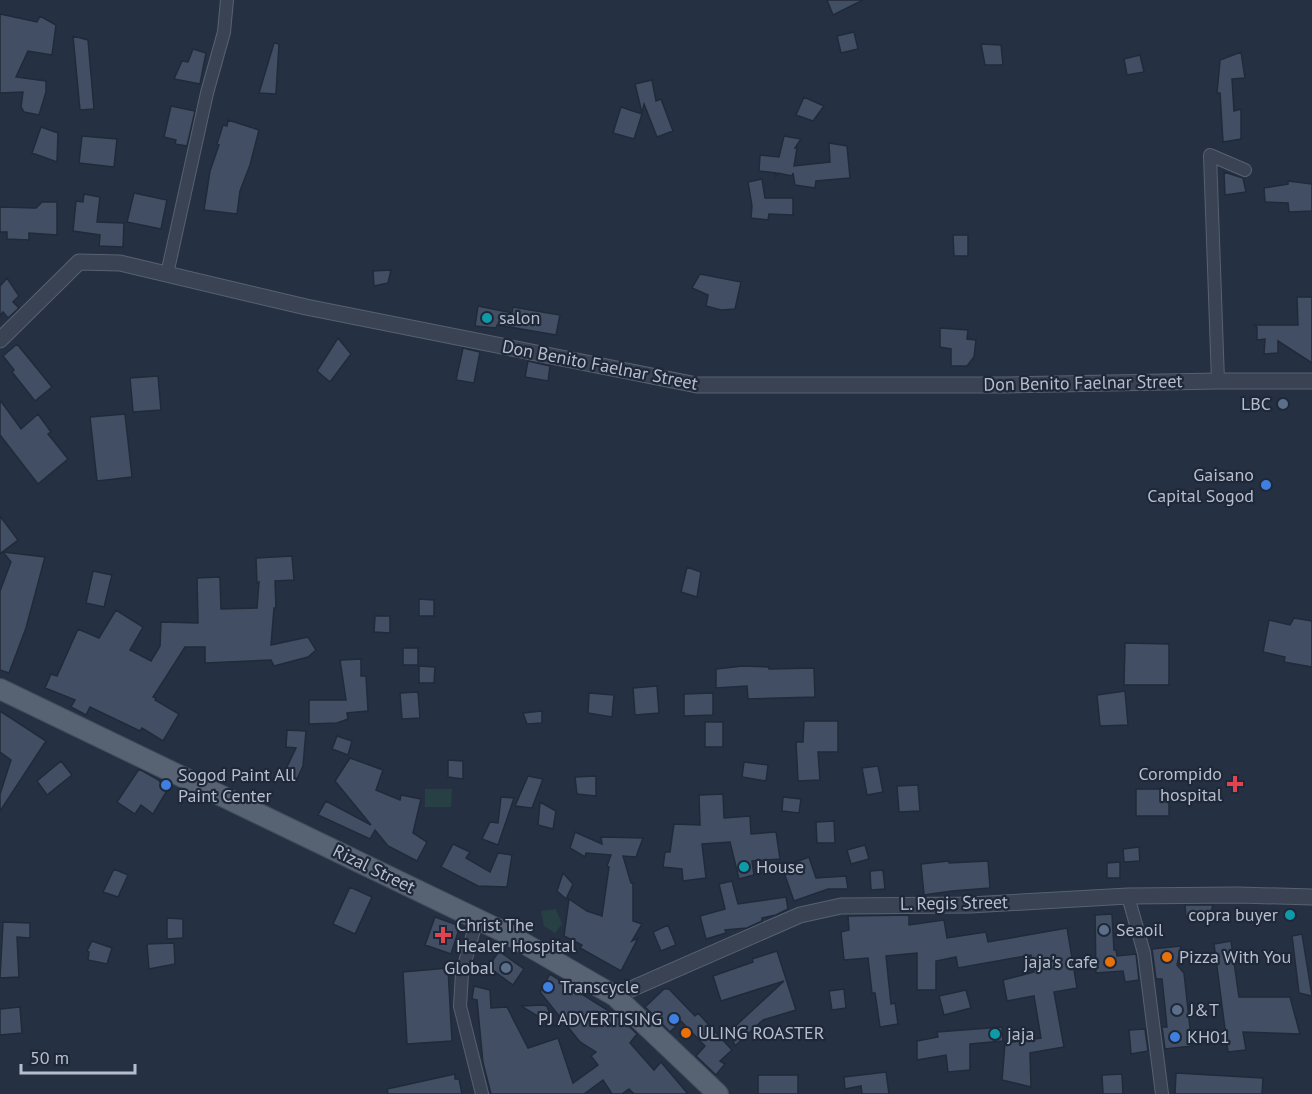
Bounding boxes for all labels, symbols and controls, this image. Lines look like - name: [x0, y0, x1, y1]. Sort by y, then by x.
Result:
- place label: salon: [499, 306, 540, 329]
- marker: salon: [480, 311, 494, 325]
- street label: Don Benito Faelnar Street: [500, 334, 700, 395]
- street label: Don Benito Faelnar Street: [983, 369, 1183, 396]
- place label: LBC: [1241, 392, 1271, 415]
- marker: LBC: [1276, 397, 1290, 411]
- place label: Gaisano Capital Sogod: [1147, 463, 1254, 507]
- marker: Gaisano Capital Sogod: [1259, 478, 1273, 492]
- place label: Corompido hospital: [1138, 762, 1223, 806]
- place label: Sogod Paint All Paint Center: [178, 763, 296, 807]
- marker: Corompido hospital: [1226, 775, 1244, 793]
- marker: Sogod Paint All Paint Center: [159, 778, 173, 792]
- street label: Rizal Street: [329, 839, 419, 898]
- place label: House: [756, 855, 804, 878]
- marker: House: [737, 860, 751, 874]
- street label: L. Regis Street: [900, 890, 1008, 915]
- place label: copra buyer: [1188, 903, 1278, 926]
- marker: copra buyer: [1283, 908, 1297, 922]
- place label: Christ The Healer Hospital: [456, 913, 576, 957]
- place label: Seaoil: [1116, 918, 1164, 941]
- marker: Seaoil: [1097, 923, 1111, 937]
- marker: Christ The Healer Hospital: [434, 926, 452, 944]
- place label: Pizza With You: [1179, 945, 1291, 968]
- place label: jaja's cafe: [1024, 950, 1098, 973]
- marker: Pizza With You: [1160, 950, 1174, 964]
- marker: jaja's cafe: [1103, 955, 1117, 969]
- place label: Global: [444, 956, 495, 979]
- marker: Global: [499, 961, 513, 975]
- place label: Transcycle: [560, 975, 639, 998]
- marker: Transcycle: [541, 980, 555, 994]
- place label: J&T: [1188, 998, 1219, 1021]
- marker: J&T: [1170, 1003, 1184, 1017]
- place label: PJ ADVERTISING: [538, 1007, 662, 1030]
- marker: PJ ADVERTISING: [667, 1012, 681, 1026]
- place label: ULING ROASTER: [698, 1021, 825, 1044]
- place label: jaja: [1007, 1022, 1034, 1045]
- place label: KH01: [1187, 1025, 1230, 1048]
- marker: ULING ROASTER: [679, 1026, 693, 1040]
- marker: jaja: [988, 1027, 1002, 1041]
- marker: KH01: [1168, 1030, 1182, 1044]
- scale bar: [21, 1037, 135, 1075]
- text: 50 m: [30, 1046, 69, 1069]

